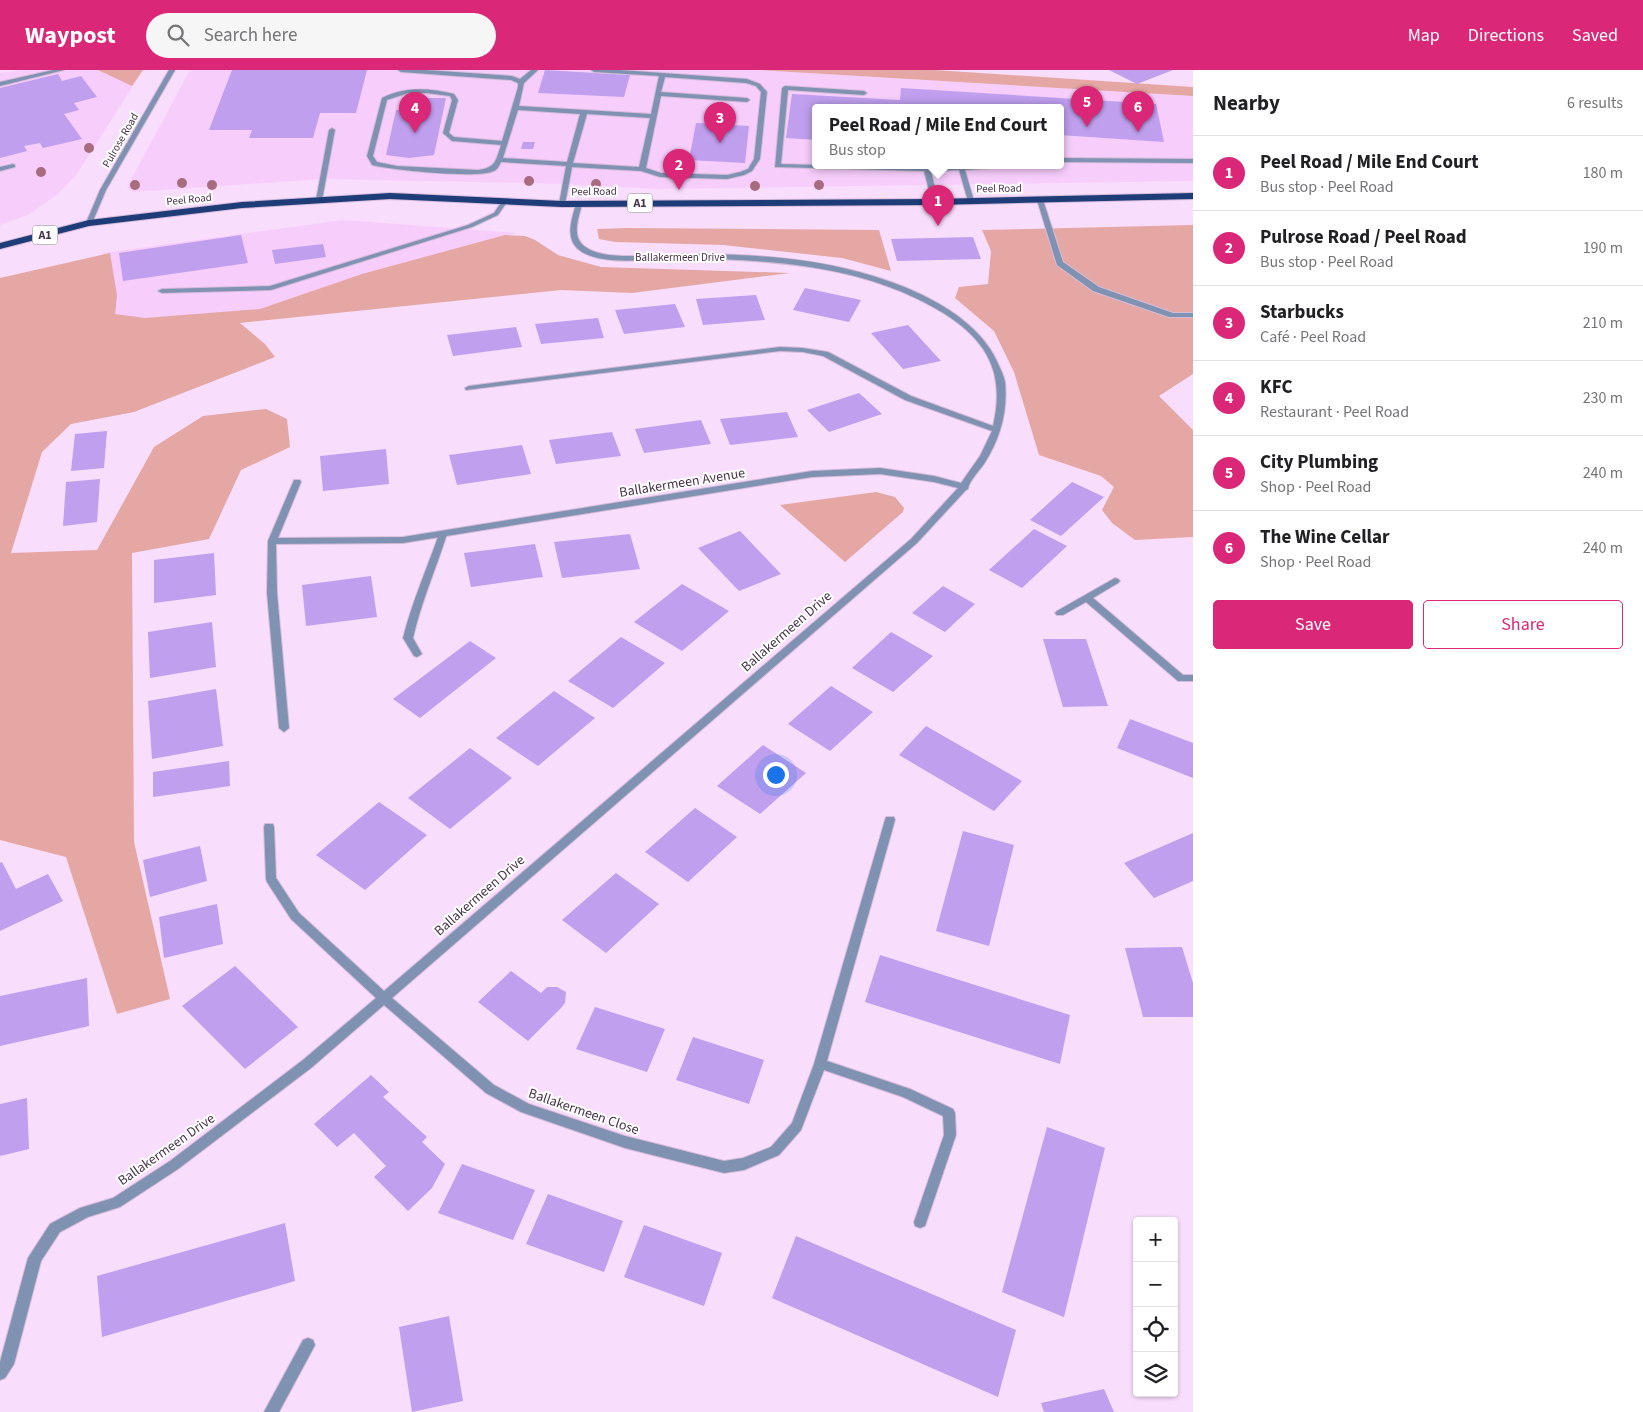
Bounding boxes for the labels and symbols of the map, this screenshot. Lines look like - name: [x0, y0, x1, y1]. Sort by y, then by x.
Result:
- pin: 5: [1071, 86, 1103, 127]
- pin: 6: [1122, 91, 1154, 132]
- pin: 4: [399, 92, 431, 133]
- pin: 3: [704, 102, 736, 143]
- street label: Pulrose Road: [99, 110, 142, 170]
- pin: 2: [663, 149, 695, 190]
- street label: Peel Road: [976, 181, 1022, 196]
- street label: Peel Road: [571, 184, 617, 199]
- pin: 1: [922, 185, 954, 226]
- street label: Peel Road: [166, 190, 212, 209]
- road number: A1: [628, 194, 652, 212]
- road number: A1: [32, 226, 58, 244]
- street label: Ballakermeen Drive: [635, 250, 725, 265]
- street label: Ballakermeen Avenue: [618, 463, 747, 503]
- street label: Ballakermeen Drive: [737, 587, 836, 677]
- your location: [763, 762, 789, 788]
- street label: Ballakermeen Drive: [430, 851, 529, 941]
- street label: Ballakermeen Close: [526, 1084, 642, 1140]
- street label: Ballakermeen Drive: [114, 1109, 219, 1191]

